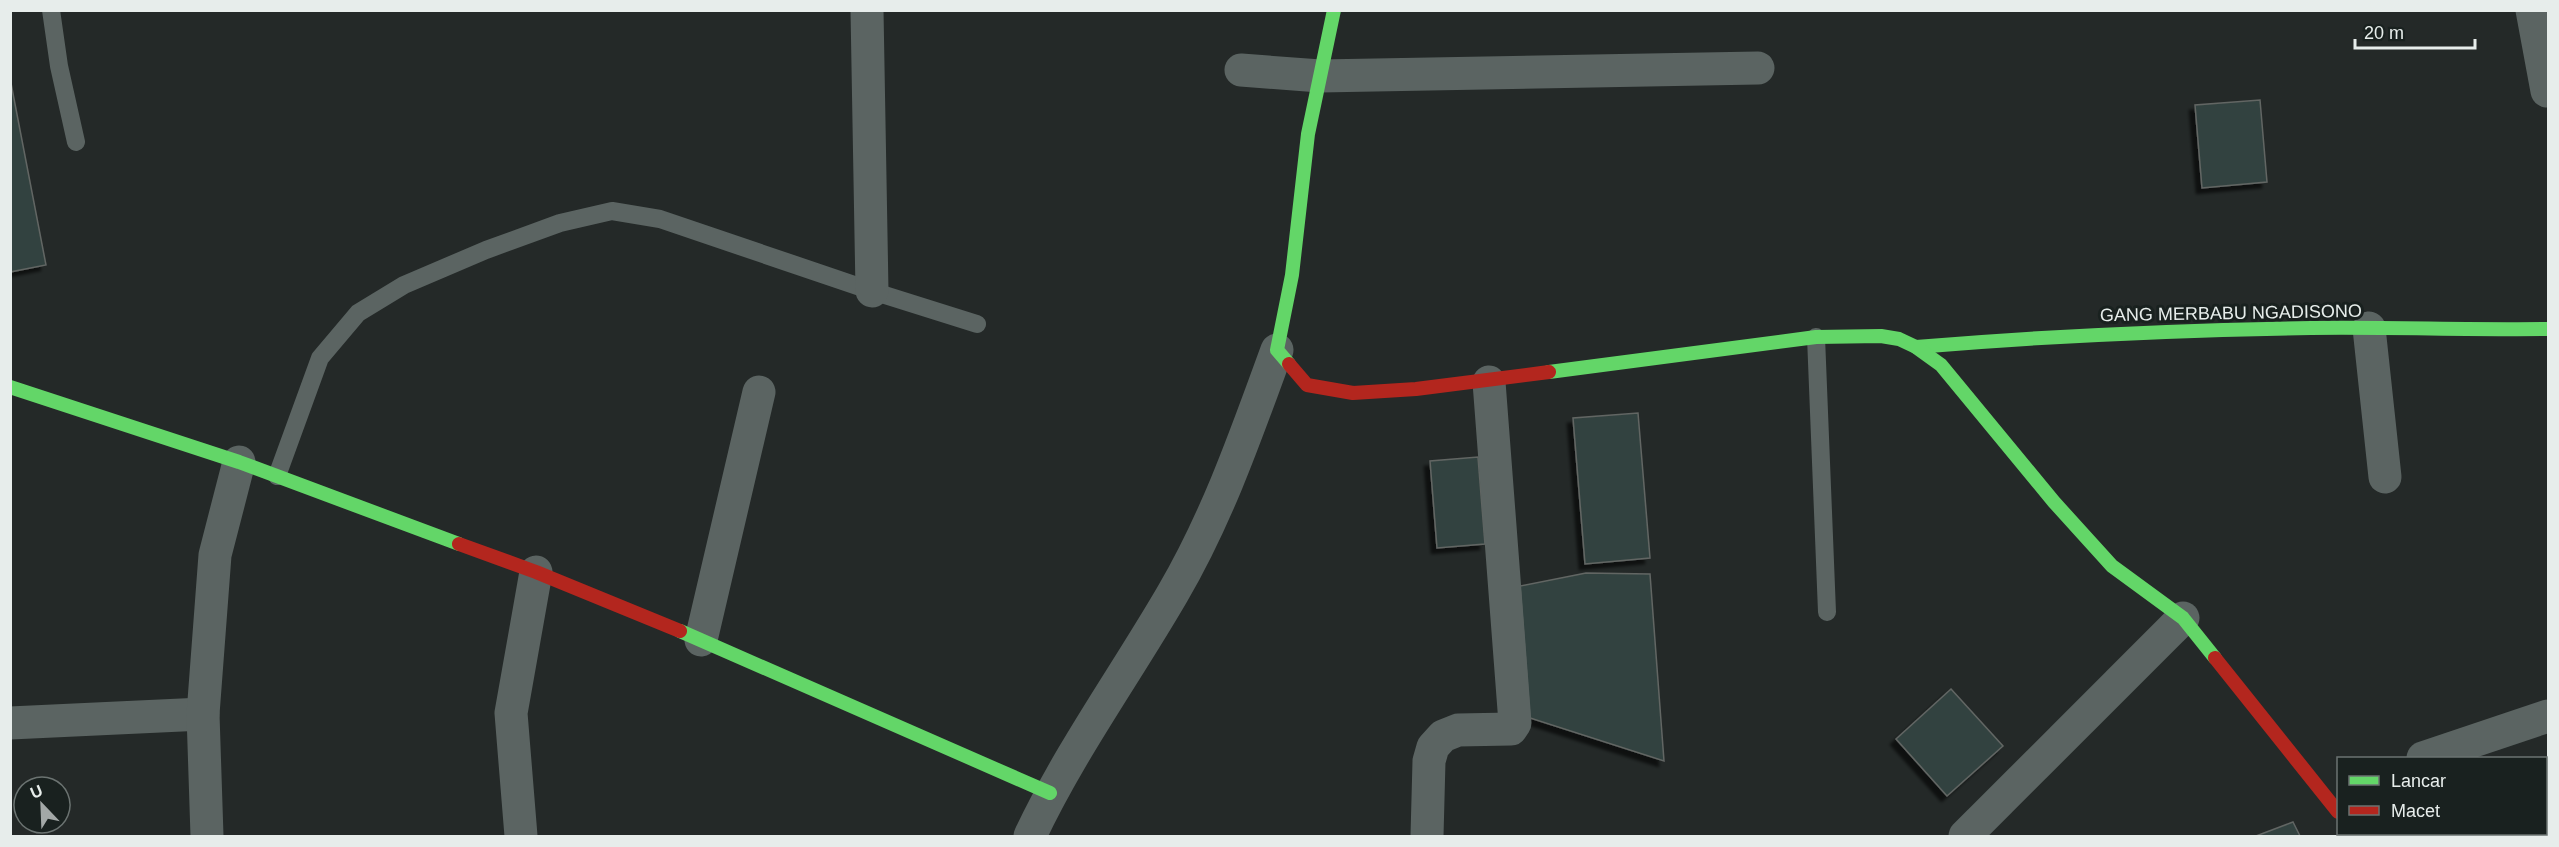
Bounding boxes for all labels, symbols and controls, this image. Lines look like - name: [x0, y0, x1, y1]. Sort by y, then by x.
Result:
- scale bar: [2355, 12, 2475, 50]
- text: 20 m: [2364, 23, 2404, 43]
- street label: GANG MERBABU NGADISONO: [2100, 301, 2362, 325]
- legend: [2337, 757, 2547, 835]
- text: Lancar: [2391, 771, 2446, 791]
- north arrow: [12, 775, 72, 835]
- text: U: [28, 782, 45, 802]
- text: Macet: [2391, 801, 2440, 821]

